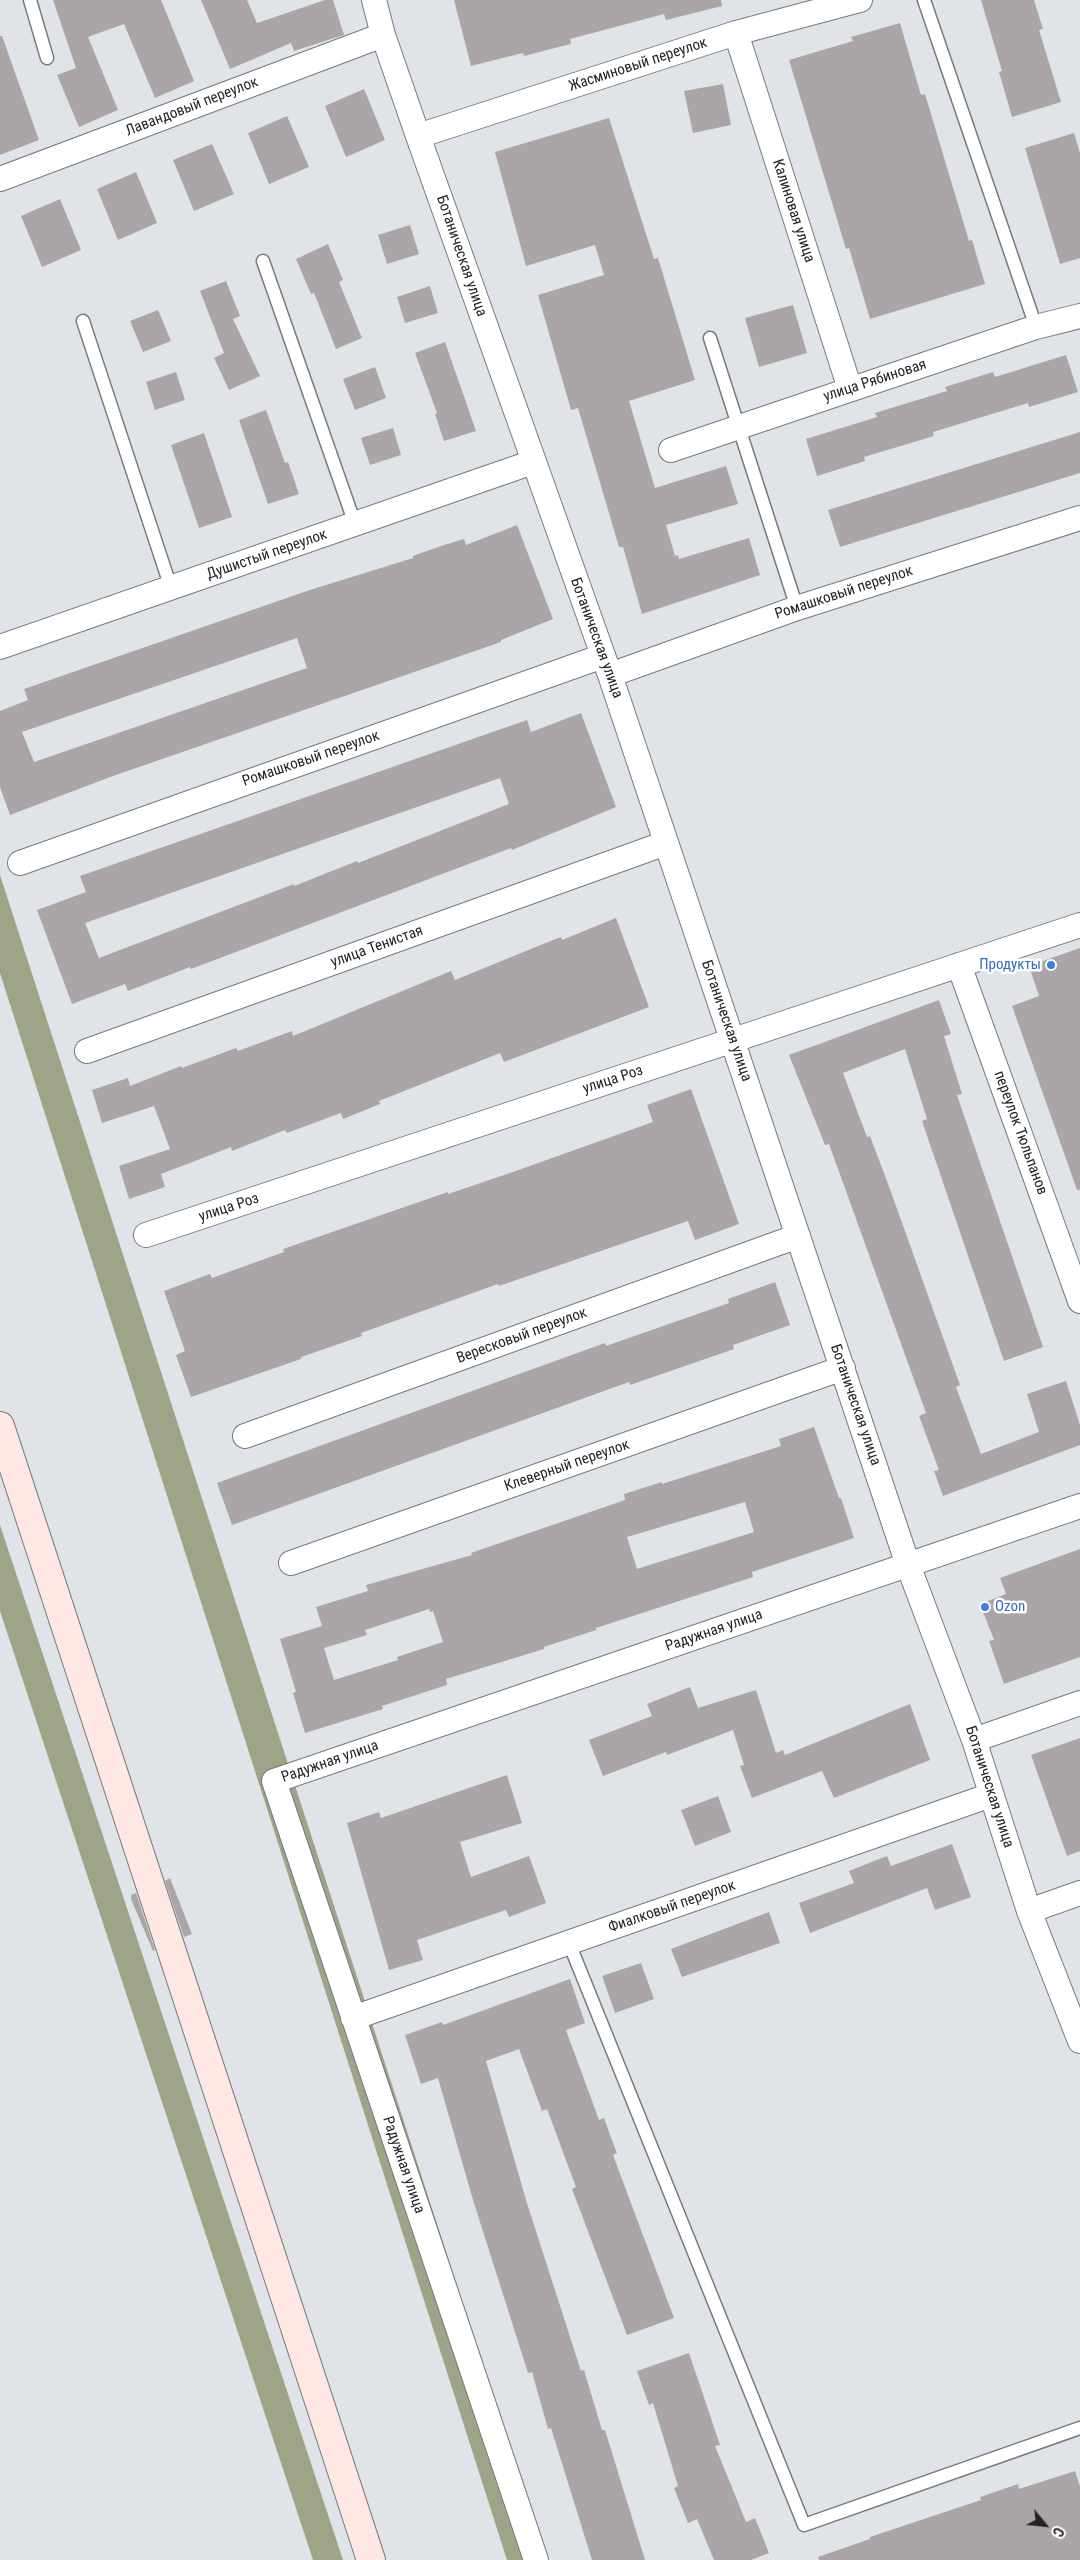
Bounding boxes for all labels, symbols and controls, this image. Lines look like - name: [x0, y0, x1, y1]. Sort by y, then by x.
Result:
- street label: Жасминовый переулок: [566, 34, 710, 96]
- street label: Лавандовый переулок: [123, 73, 261, 141]
- street label: Калиновая улица: [768, 157, 818, 265]
- street label: Ботаническая улица: [432, 193, 490, 319]
- street label: улица Рябиновая: [821, 356, 929, 406]
- street label: Душистый переулок: [204, 526, 330, 584]
- street label: Ромашковый переулок: [773, 562, 915, 624]
- street label: Ботаническая улица: [566, 575, 626, 701]
- street label: Ромашковый переулок: [240, 727, 382, 791]
- street label: улица Тенистая: [328, 922, 426, 972]
- place label: Продукты: [979, 956, 1041, 974]
- street label: Ботаническая улица: [697, 958, 755, 1084]
- marker: Продукты: [1045, 959, 1057, 971]
- street label: улица Роз: [581, 1062, 645, 1098]
- street label: переулок Тюльпанов: [989, 1069, 1051, 1197]
- street label: улица Роз: [197, 1190, 261, 1226]
- street label: Вересковый переулок: [454, 1304, 590, 1368]
- street label: Ботаническая улица: [826, 1342, 884, 1468]
- street label: Клеверный переулок: [502, 1436, 632, 1496]
- place label: Ozon: [995, 1598, 1025, 1616]
- marker: Ozon: [979, 1601, 991, 1613]
- street label: Радужная улица: [663, 1606, 765, 1656]
- street label: Ботаническая улица: [961, 1724, 1017, 1850]
- street label: Радужная улица: [279, 1737, 381, 1787]
- street label: Фиалковый переулок: [606, 1877, 738, 1937]
- street label: Радужная улица: [378, 2114, 428, 2216]
- north arrow: [1020, 2500, 1070, 2550]
- text: С: [1049, 2525, 1067, 2539]

